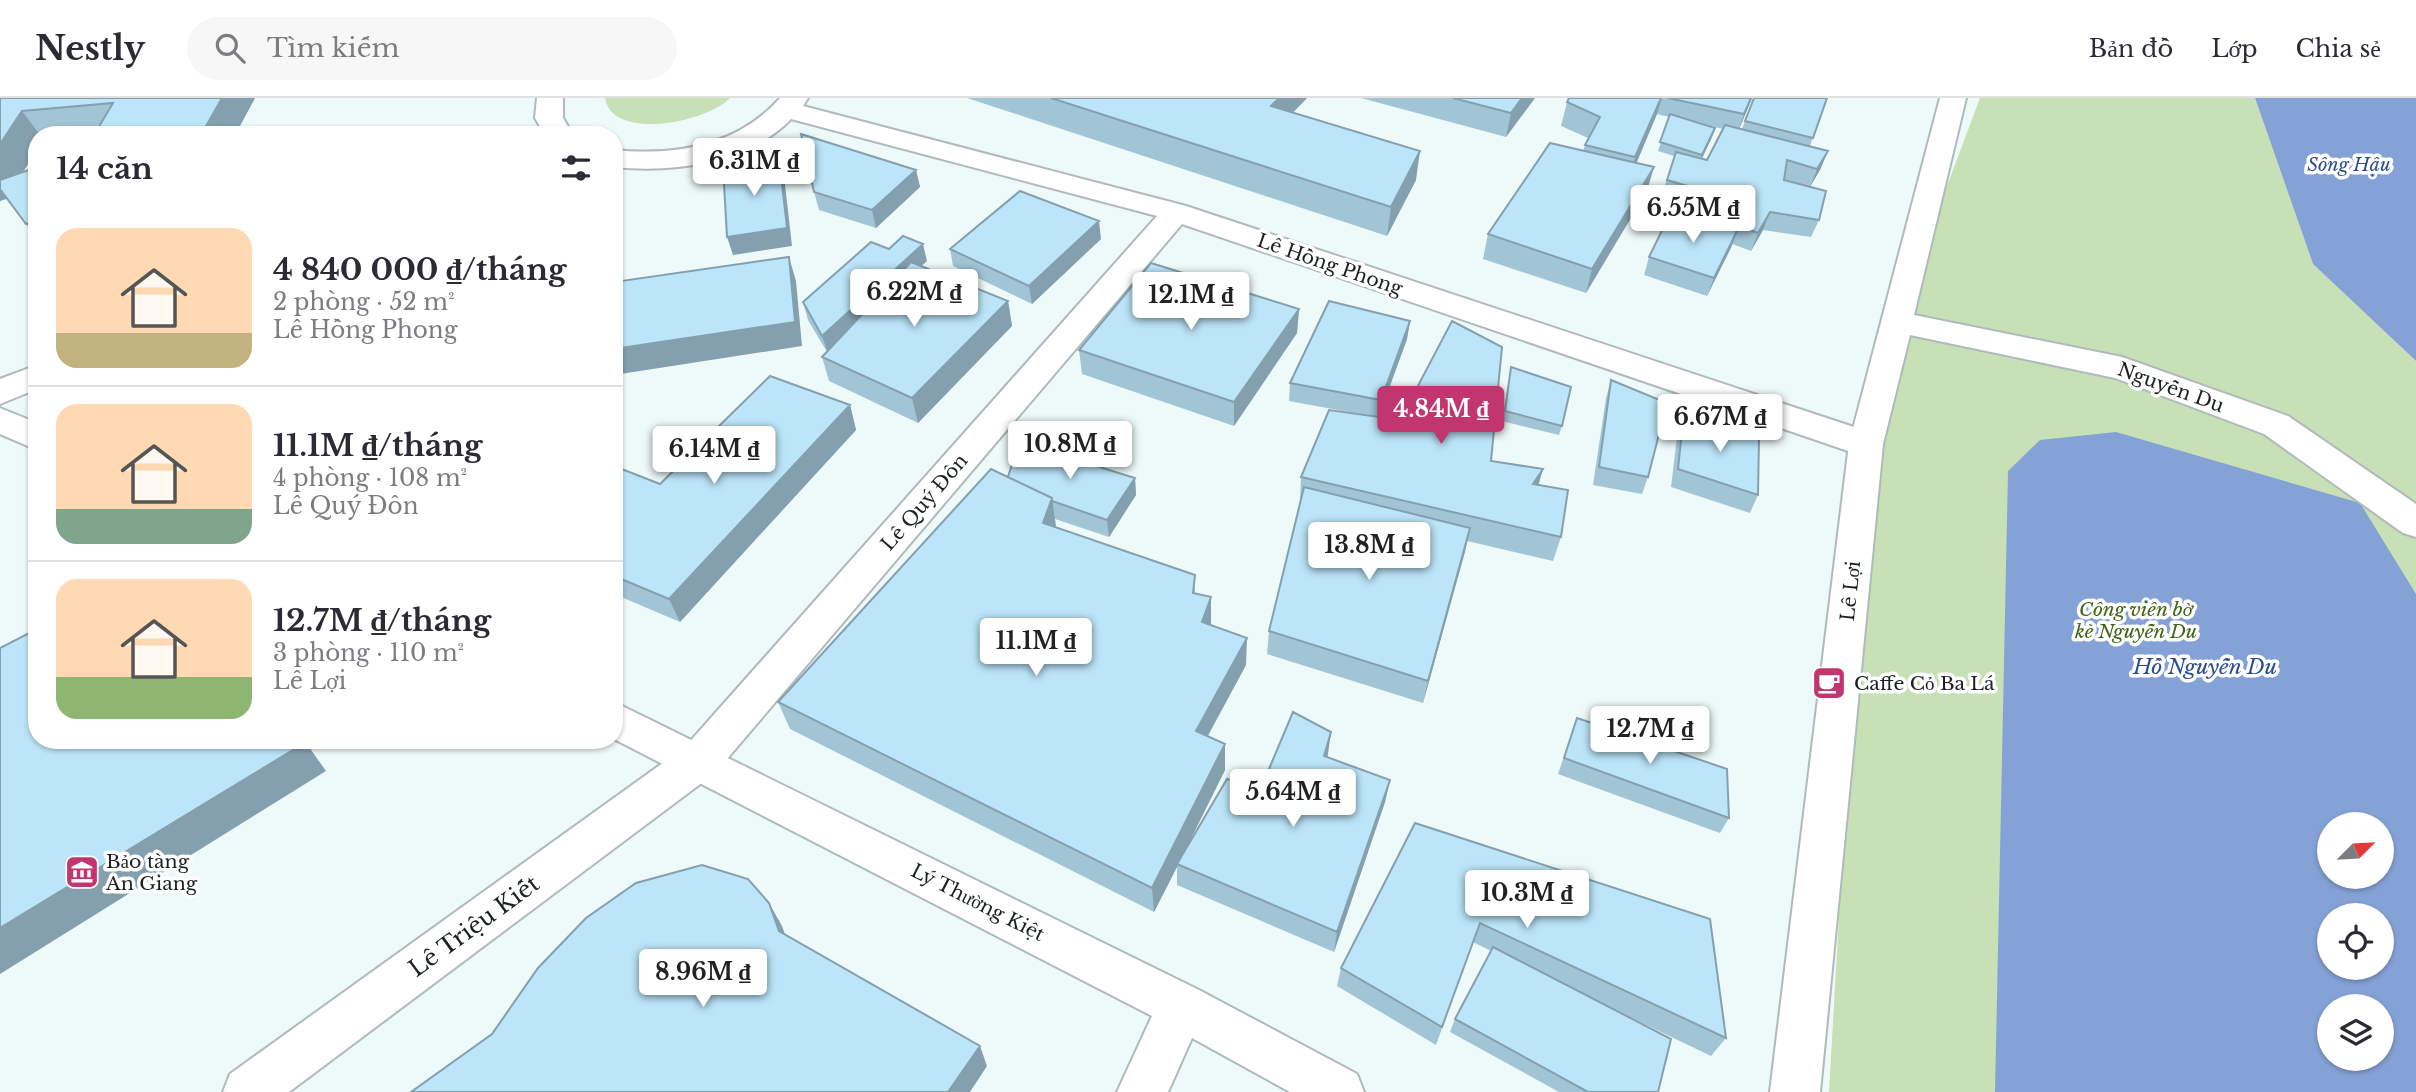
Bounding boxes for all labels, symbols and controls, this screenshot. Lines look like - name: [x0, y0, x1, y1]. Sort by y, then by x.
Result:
- search box: [187, 17, 677, 80]
- text: Nestly: [35, 28, 145, 69]
- icon: search: [211, 29, 249, 67]
- text: Tìm kiếm: [267, 32, 399, 64]
- text: Bản đồ: [2089, 34, 2173, 63]
- text: Lớp: [2211, 34, 2258, 63]
- text: Chia sẻ: [2296, 34, 2381, 63]
- pin: 6.31M ₫: [689, 139, 819, 198]
- text: 6.31M ₫: [709, 147, 799, 175]
- icon: filters: [557, 149, 595, 187]
- text: 14 căn: [56, 150, 153, 187]
- water label: Sông Hậu: [2307, 154, 2391, 176]
- pin: 6.55M ₫: [1628, 186, 1758, 245]
- text: 6.55M ₫: [1646, 194, 1740, 222]
- street label: Lê Hồng Phong: [1254, 229, 1406, 300]
- text: 4 840 000 ₫/tháng: [273, 251, 566, 288]
- icon: home: [112, 256, 196, 340]
- pin: 6.22M ₫: [849, 270, 979, 329]
- pin: 12.1M ₫: [1126, 272, 1256, 332]
- text: 6.22M ₫: [866, 278, 962, 306]
- text: 12.1M ₫: [1148, 281, 1234, 309]
- text: 2 phòng · 52 m²: [273, 288, 454, 316]
- text: Lê Hồng Phong: [273, 316, 457, 344]
- street label: Nguyễn Du: [2115, 358, 2227, 417]
- pin: 4.84M ₫: [1376, 386, 1506, 446]
- pin: 6.67M ₫: [1655, 394, 1785, 454]
- text: 4.84M ₫: [1393, 395, 1489, 423]
- text: 6.67M ₫: [1673, 403, 1767, 431]
- pin: 10.8M ₫: [1005, 422, 1135, 481]
- pin: 6.14M ₫: [649, 426, 779, 486]
- text: 11.1M ₫/tháng: [273, 427, 482, 464]
- text: 10.8M ₫: [1024, 430, 1116, 458]
- icon: home: [112, 432, 196, 516]
- text: 6.14M ₫: [668, 435, 760, 463]
- street label: Lê Quý Đôn: [876, 449, 972, 555]
- text: 4 phòng · 108 m²: [273, 464, 467, 492]
- text: Lê Quý Đôn: [273, 492, 419, 520]
- pin: 13.8M ₫: [1304, 522, 1434, 582]
- text: 13.8M ₫: [1324, 531, 1414, 559]
- street label: Lê Lợi: [1836, 559, 1865, 622]
- park label: Công viên bờ kè Nguyễn Du: [2074, 598, 2197, 643]
- text: 12.7M ₫/tháng: [273, 602, 491, 639]
- icon: home: [112, 607, 196, 691]
- pin: 11.1M ₫: [971, 618, 1101, 678]
- text: 11.1M ₫: [996, 627, 1076, 655]
- text: 3 phòng · 110 m²: [273, 639, 464, 667]
- water label: Hồ Nguyễn Du: [2132, 654, 2277, 680]
- cafe icon: Caffe Cỏ Ba Lá: [1810, 664, 1848, 702]
- text: Lê Lợi: [273, 667, 346, 695]
- place label: Caffe Cỏ Ba Lá: [1854, 672, 1995, 695]
- pin: 12.7M ₫: [1585, 706, 1715, 766]
- text: 12.7M ₫: [1606, 715, 1694, 743]
- pin: 5.64M ₫: [1228, 770, 1358, 829]
- text: 5.64M ₫: [1246, 778, 1340, 806]
- north arrow: [2317, 812, 2394, 889]
- map controls: [2317, 812, 2394, 1071]
- place label: Bảo tàng An Giang: [105, 850, 198, 895]
- museum icon: Bảo tàng An Giang: [63, 853, 101, 891]
- street label: Lý Thường Kiệt: [907, 859, 1049, 946]
- street label: Lê Triệu Kiết: [403, 869, 545, 983]
- pin: 10.3M ₫: [1462, 870, 1592, 930]
- text: 10.3M ₫: [1481, 879, 1573, 907]
- button: locate: [2317, 903, 2394, 980]
- pin: 8.96M ₫: [638, 950, 768, 1009]
- text: 8.96M ₫: [655, 958, 751, 986]
- button: layers: [2317, 994, 2394, 1071]

